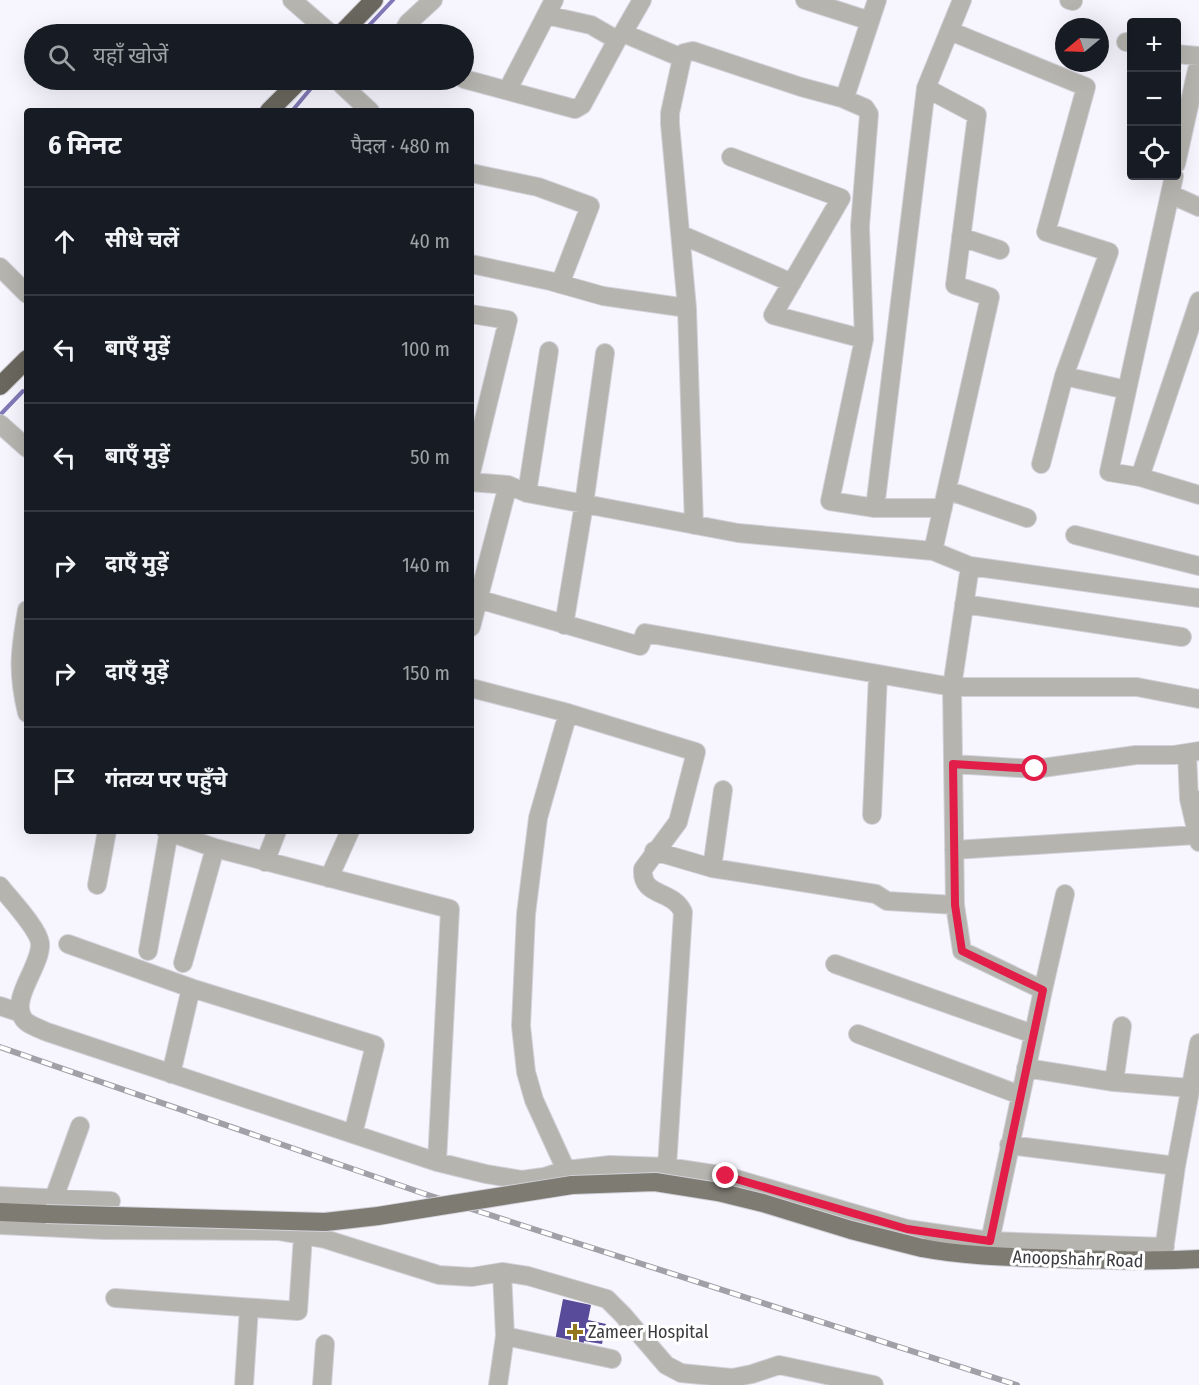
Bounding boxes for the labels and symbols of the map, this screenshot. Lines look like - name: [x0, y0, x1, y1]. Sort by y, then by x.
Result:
- north arrow: [1055, 18, 1109, 72]
- route start: [1021, 755, 1047, 781]
- route end: [712, 1162, 738, 1188]
- street label: Anoopshahr Road: [1012, 1246, 1144, 1272]
- place label: Zameer Hospital: [588, 1321, 709, 1343]
- marker: Zameer Hospital: [566, 1323, 584, 1341]

